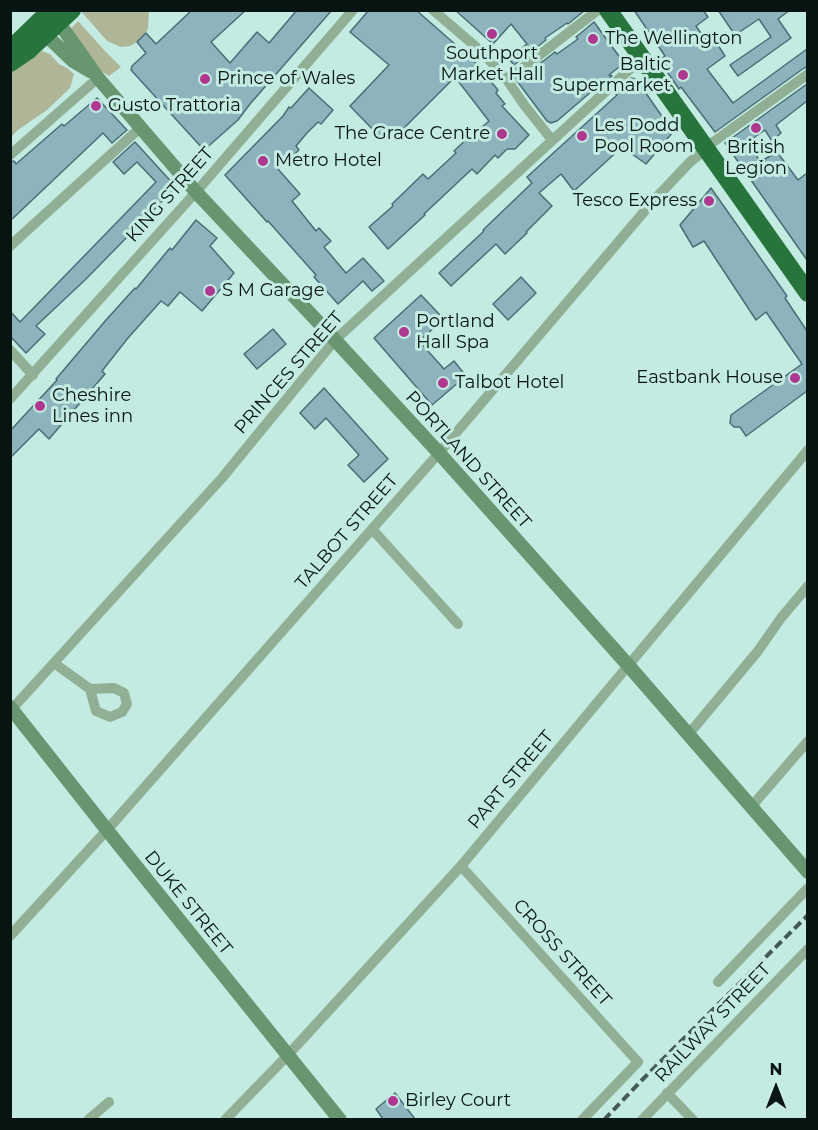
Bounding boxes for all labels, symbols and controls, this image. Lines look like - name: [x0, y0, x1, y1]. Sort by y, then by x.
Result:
- marker: Southport Market Hall: [485, 27, 499, 41]
- place label: The Wellington: [605, 28, 742, 50]
- marker: The Wellington: [586, 32, 600, 46]
- place label: Southport Market Hall: [440, 43, 544, 86]
- place label: Baltic Supermarket: [552, 54, 671, 97]
- place label: Prince of Wales: [217, 68, 355, 90]
- marker: Baltic Supermarket: [676, 68, 690, 82]
- marker: Prince of Wales: [198, 72, 212, 86]
- place label: Gusto Trattoria: [108, 95, 241, 117]
- marker: Gusto Trattoria: [89, 99, 103, 113]
- place label: Les Dodd Pool Room: [594, 115, 694, 158]
- marker: British Legion: [749, 121, 763, 135]
- place label: The Grace Centre: [335, 123, 490, 145]
- marker: The Grace Centre: [495, 127, 509, 141]
- marker: Les Dodd Pool Room: [575, 129, 589, 143]
- place label: British Legion: [725, 137, 787, 180]
- street label: KING STREET: [122, 143, 218, 247]
- place label: Metro Hotel: [275, 150, 382, 172]
- marker: Metro Hotel: [256, 154, 270, 168]
- place label: Tesco Express: [573, 190, 697, 212]
- marker: Tesco Express: [702, 194, 716, 208]
- place label: S M Garage: [222, 280, 325, 302]
- marker: S M Garage: [203, 284, 217, 298]
- street label: PRINCES STREET: [230, 307, 348, 439]
- place label: Portland Hall Spa: [416, 311, 495, 354]
- marker: Portland Hall Spa: [397, 325, 411, 339]
- place label: Eastbank House: [636, 367, 783, 389]
- marker: Eastbank House: [788, 371, 802, 385]
- place label: Talbot Hotel: [455, 372, 564, 394]
- marker: Talbot Hotel: [436, 376, 450, 390]
- place label: Cheshire Lines inn: [52, 385, 133, 428]
- street label: PORTLAND STREET: [401, 387, 535, 533]
- marker: Cheshire Lines inn: [33, 399, 47, 413]
- street label: TALBOT STREET: [291, 470, 403, 594]
- street label: PART STREET: [464, 727, 558, 833]
- street label: DUKE STREET: [140, 847, 236, 959]
- street label: CROSS STREET: [508, 895, 616, 1011]
- street label: RAILWAY STREET: [651, 959, 775, 1087]
- north arrow: [746, 1058, 806, 1118]
- text: N: [770, 1060, 782, 1079]
- place label: Birley Court: [405, 1090, 511, 1112]
- marker: Birley Court: [386, 1094, 400, 1108]

